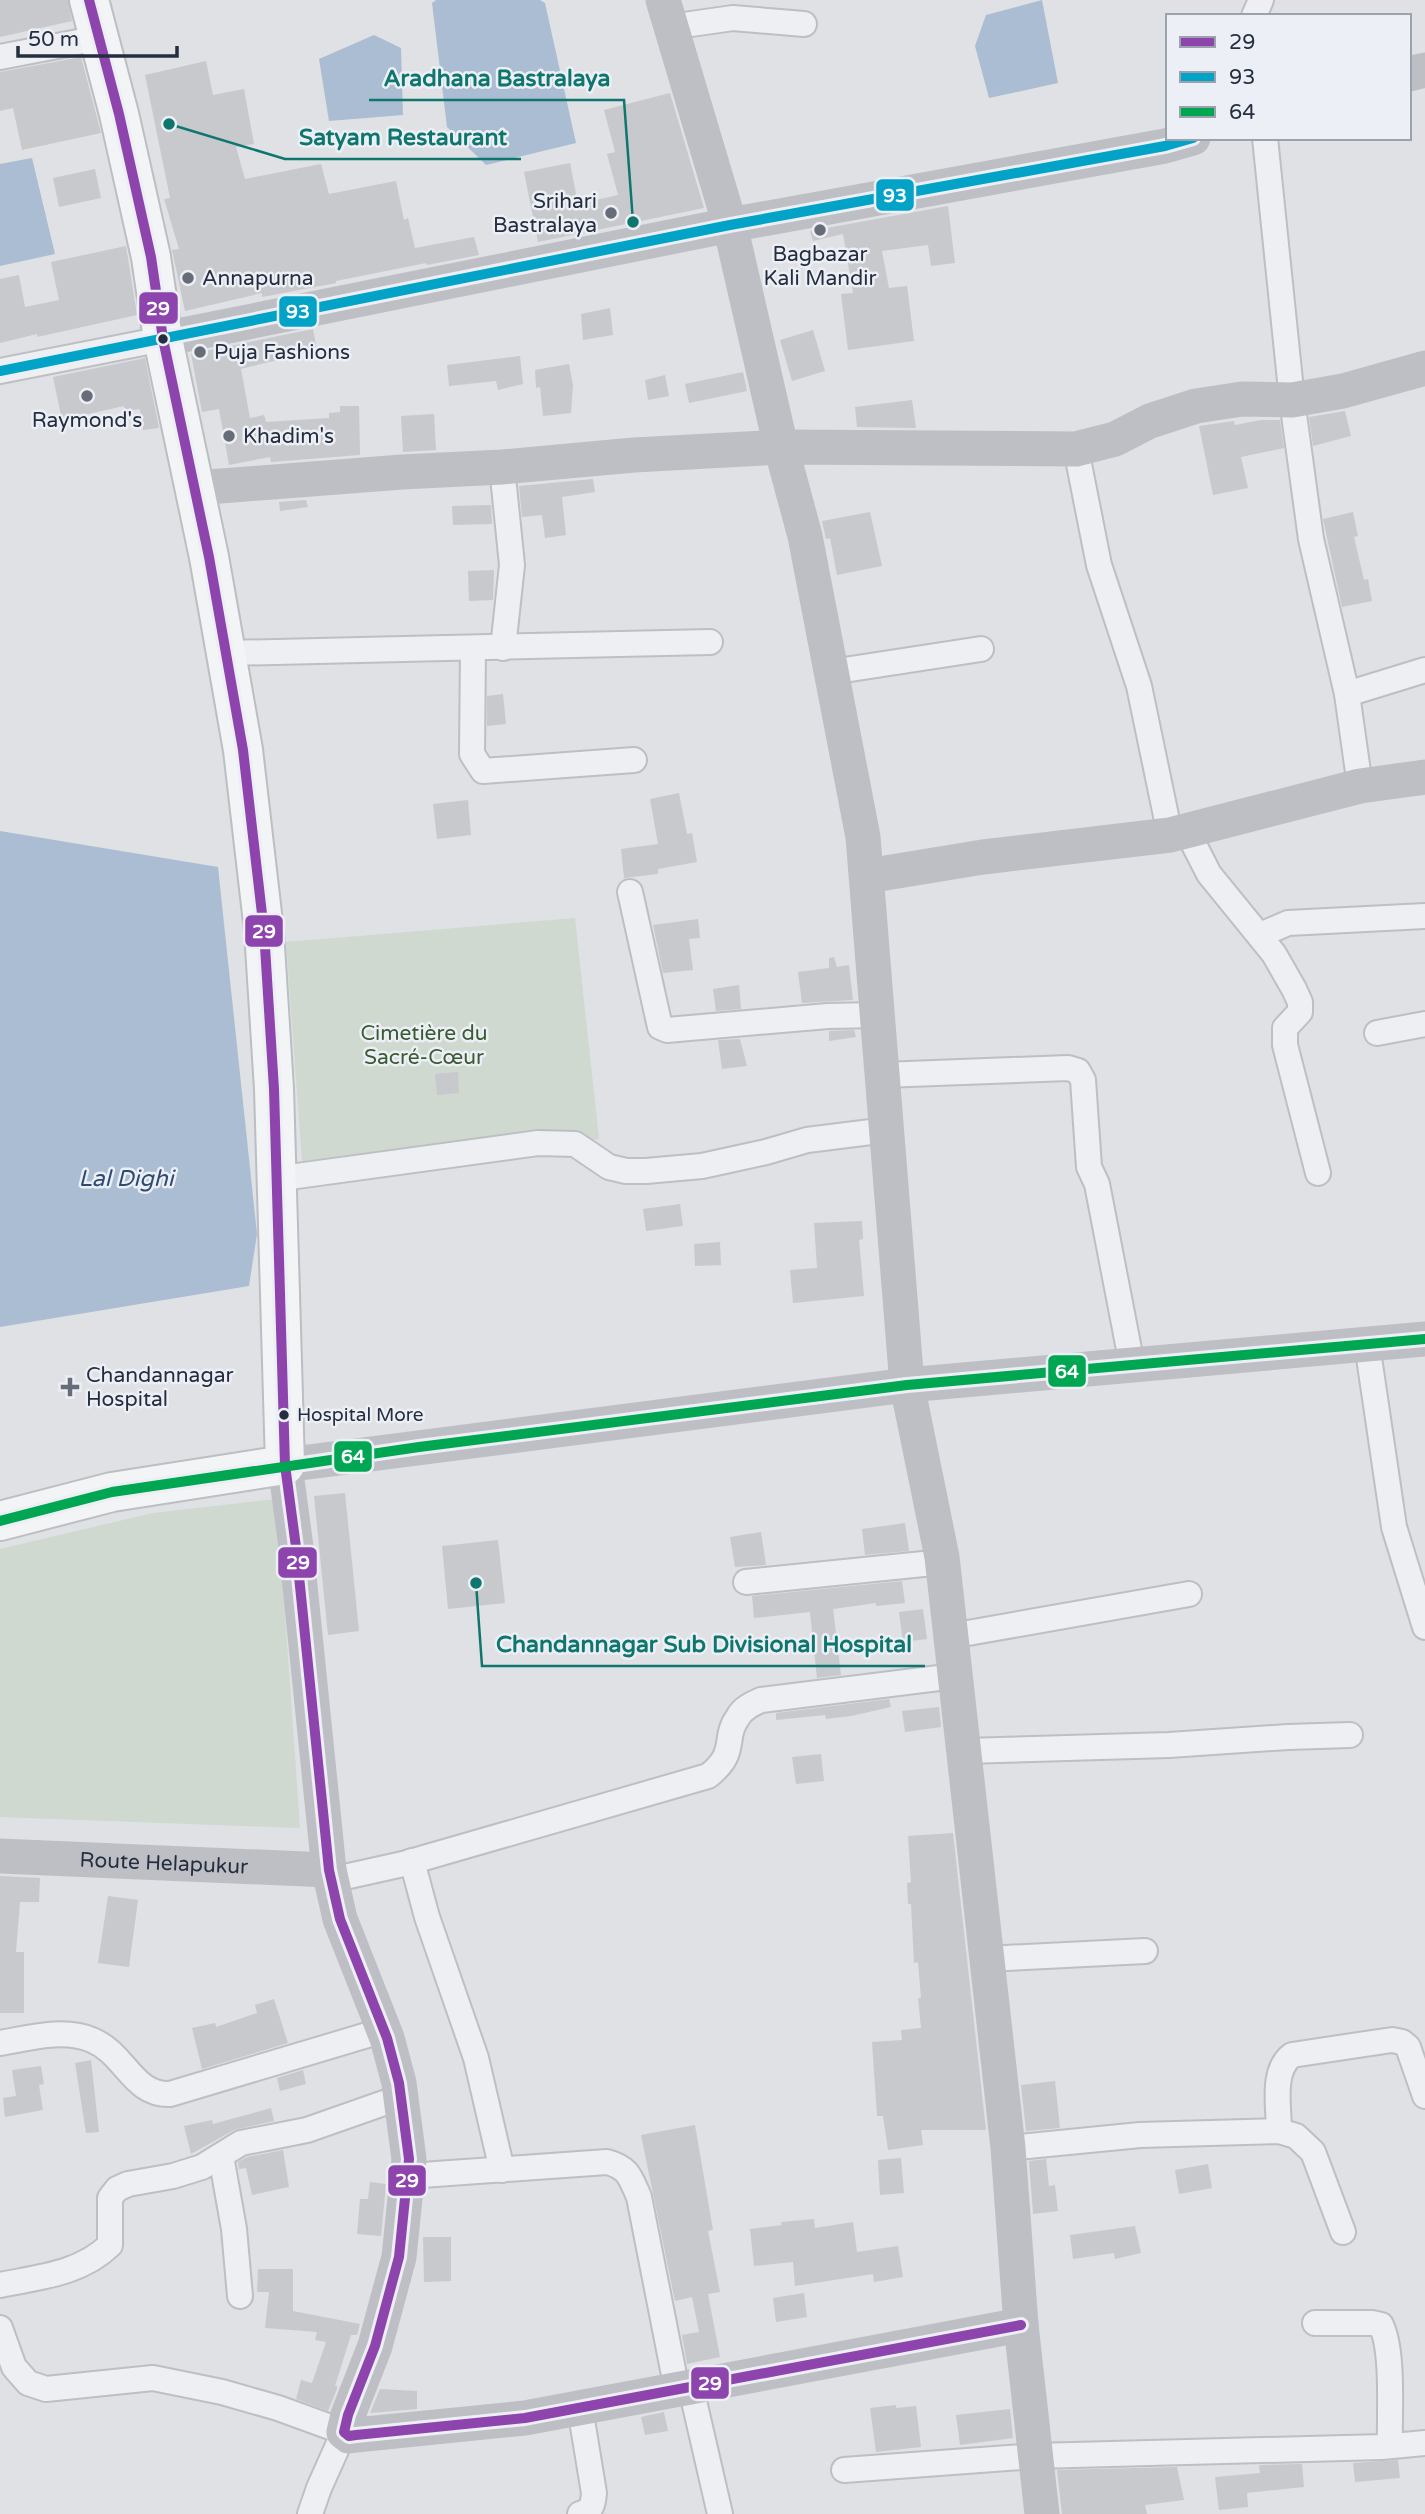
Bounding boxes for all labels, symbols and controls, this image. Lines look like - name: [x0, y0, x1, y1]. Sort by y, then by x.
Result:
- scale bar: [18, 14, 177, 58]
- legend: [1166, 14, 1411, 140]
- text: 50 m: [28, 27, 79, 52]
- text: 29: [1229, 30, 1255, 55]
- callout: Aradhana Bastralaya: [369, 56, 624, 100]
- text: Aradhana Bastralaya: [383, 65, 611, 93]
- text: 93: [1229, 65, 1255, 90]
- text: 64: [1229, 100, 1255, 125]
- callout: Satyam Restaurant: [285, 115, 521, 159]
- text: Satyam Restaurant: [299, 124, 507, 152]
- line badge: 93: [875, 178, 915, 212]
- text: 93: [883, 185, 907, 207]
- place label: Srihari Bastralaya: [493, 189, 597, 238]
- marker: Srihari Bastralaya: [603, 205, 619, 221]
- marker: Bagbazar Kali Mandir: [812, 222, 828, 238]
- place label: Bagbazar Kali Mandir: [763, 242, 877, 291]
- place label: Annapurna: [202, 266, 314, 291]
- marker: Annapurna: [180, 270, 196, 286]
- line badge: 29: [138, 291, 179, 325]
- line badge: 93: [278, 295, 318, 328]
- text: 29: [146, 298, 170, 320]
- text: 93: [286, 301, 310, 323]
- unlabelled marker: [156, 332, 170, 346]
- place label: Puja Fashions: [214, 340, 350, 365]
- marker: Puja Fashions: [192, 344, 208, 360]
- marker: Raymond's: [79, 388, 95, 404]
- place label: Raymond's: [32, 408, 142, 433]
- place label: Khadim's: [243, 424, 334, 449]
- marker: Khadim's: [221, 428, 237, 444]
- line badge: 29: [244, 914, 284, 948]
- text: 29: [252, 921, 276, 943]
- park label: Cimetière du Sacré-Cœur: [360, 1021, 488, 1070]
- water label: Lal Dighi: [79, 1165, 177, 1193]
- line badge: 64: [1047, 1354, 1087, 1388]
- text: 64: [1055, 1361, 1079, 1383]
- place label: Chandannagar Hospital: [86, 1363, 234, 1412]
- marker: Chandannagar Hospital: [60, 1377, 80, 1397]
- place label: Hospital More: [297, 1404, 423, 1426]
- marker: Hospital More: [277, 1408, 291, 1422]
- line badge: 64: [333, 1440, 373, 1473]
- text: 64: [341, 1446, 365, 1468]
- line badge: 29: [277, 1546, 318, 1579]
- text: 29: [286, 1552, 310, 1574]
- callout: Chandannagar Sub Divisional Hospital: [482, 1622, 925, 1666]
- text: Chandannagar Sub Divisional Hospital: [496, 1631, 912, 1659]
- street label: Route Helapukur: [79, 1847, 249, 1879]
- line badge: 29: [387, 2164, 427, 2197]
- text: 29: [395, 2170, 419, 2192]
- line badge: 29: [690, 2366, 730, 2400]
- text: 29: [698, 2373, 722, 2395]

